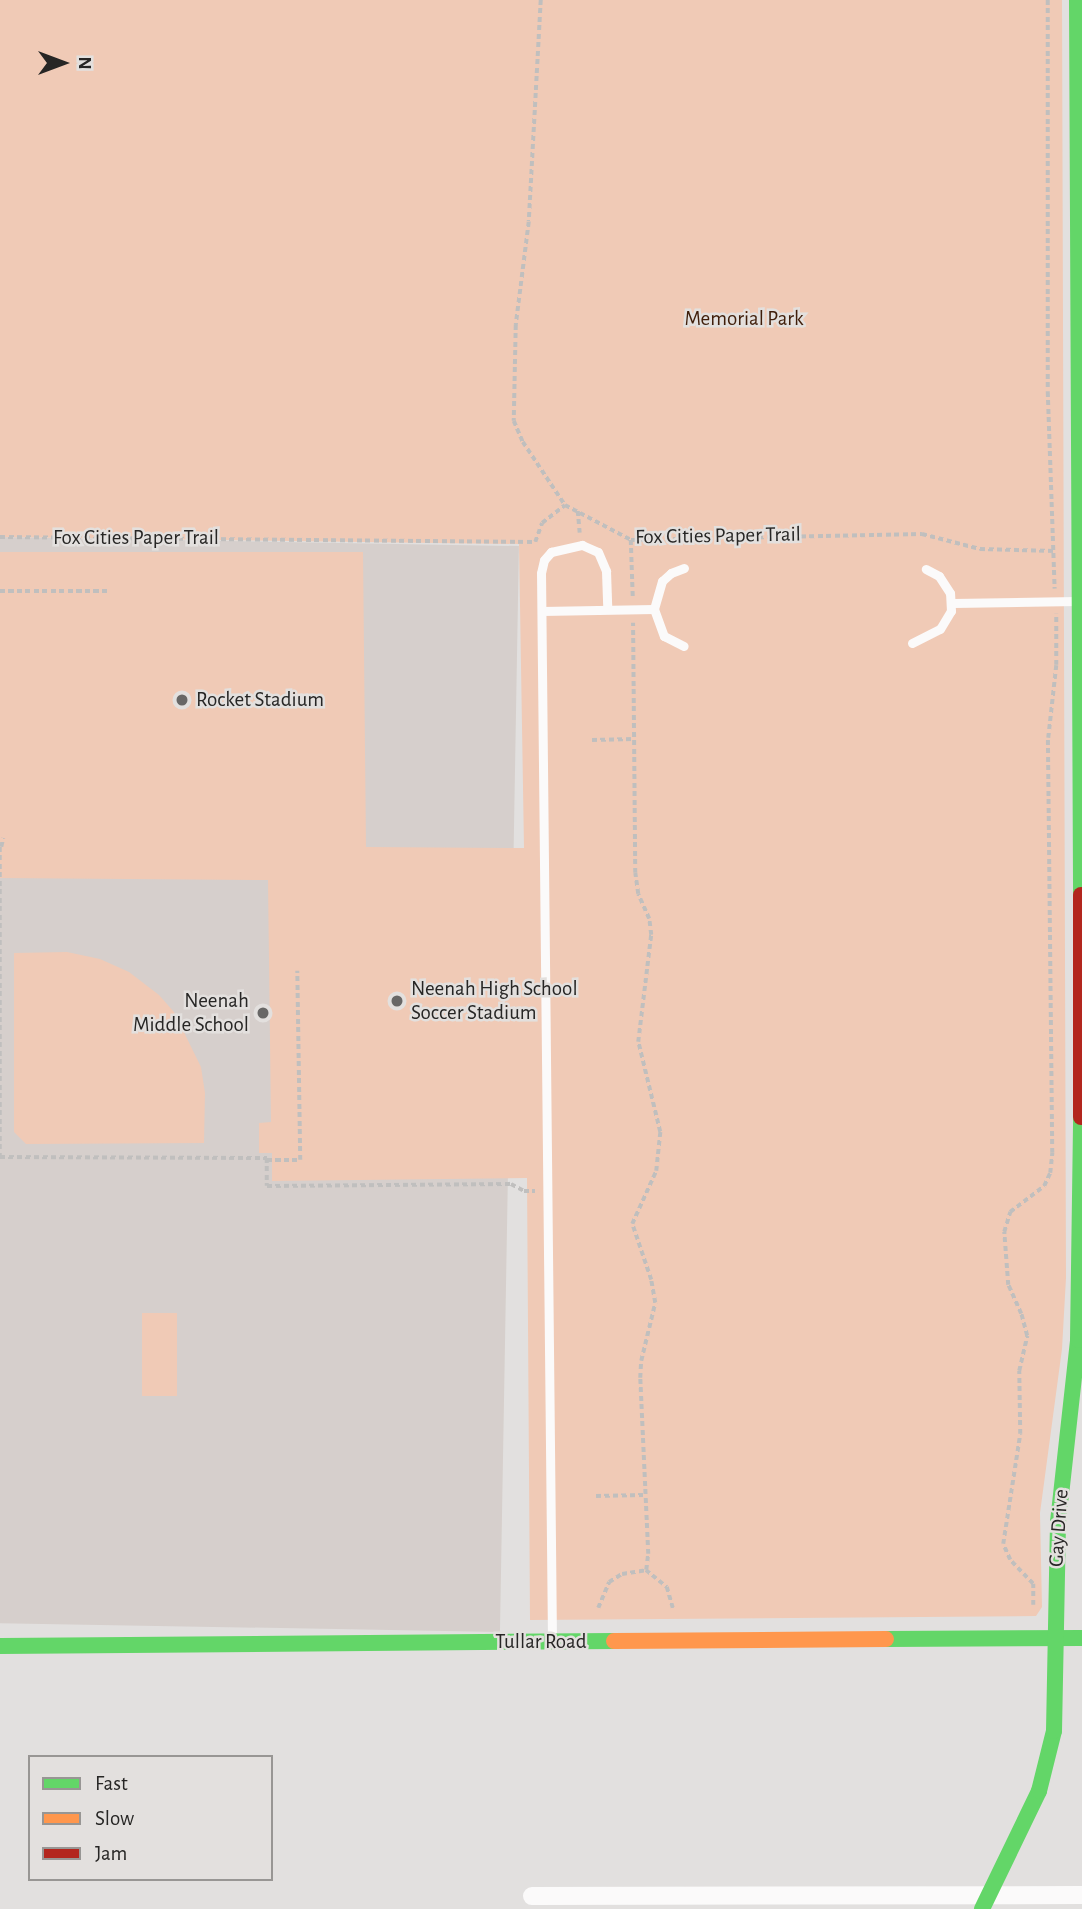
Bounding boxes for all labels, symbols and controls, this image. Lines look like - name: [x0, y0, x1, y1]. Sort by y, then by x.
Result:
- north arrow: [28, 28, 98, 98]
- text: N: [75, 56, 94, 70]
- park label: Memorial Park: [684, 306, 804, 332]
- street label: Fox Cities Paper Trail: [635, 522, 801, 550]
- street label: Fox Cities Paper Trail: [53, 525, 219, 551]
- place label: Rocket Stadium: [196, 687, 324, 713]
- marker: Rocket Stadium: [174, 692, 190, 708]
- place label: Neenah High School Soccer Stadium: [411, 976, 578, 1026]
- place label: Neenah Middle School: [133, 988, 249, 1038]
- marker: Neenah High School Soccer Stadium: [389, 993, 405, 1009]
- marker: Neenah Middle School: [255, 1005, 271, 1021]
- street label: Gay Drive: [1044, 1488, 1074, 1568]
- street label: Tullar Road: [495, 1629, 587, 1655]
- legend: [28, 1755, 273, 1881]
- text: Fast: [95, 1773, 128, 1794]
- text: Slow: [95, 1808, 134, 1829]
- text: Jam: [95, 1843, 127, 1864]

